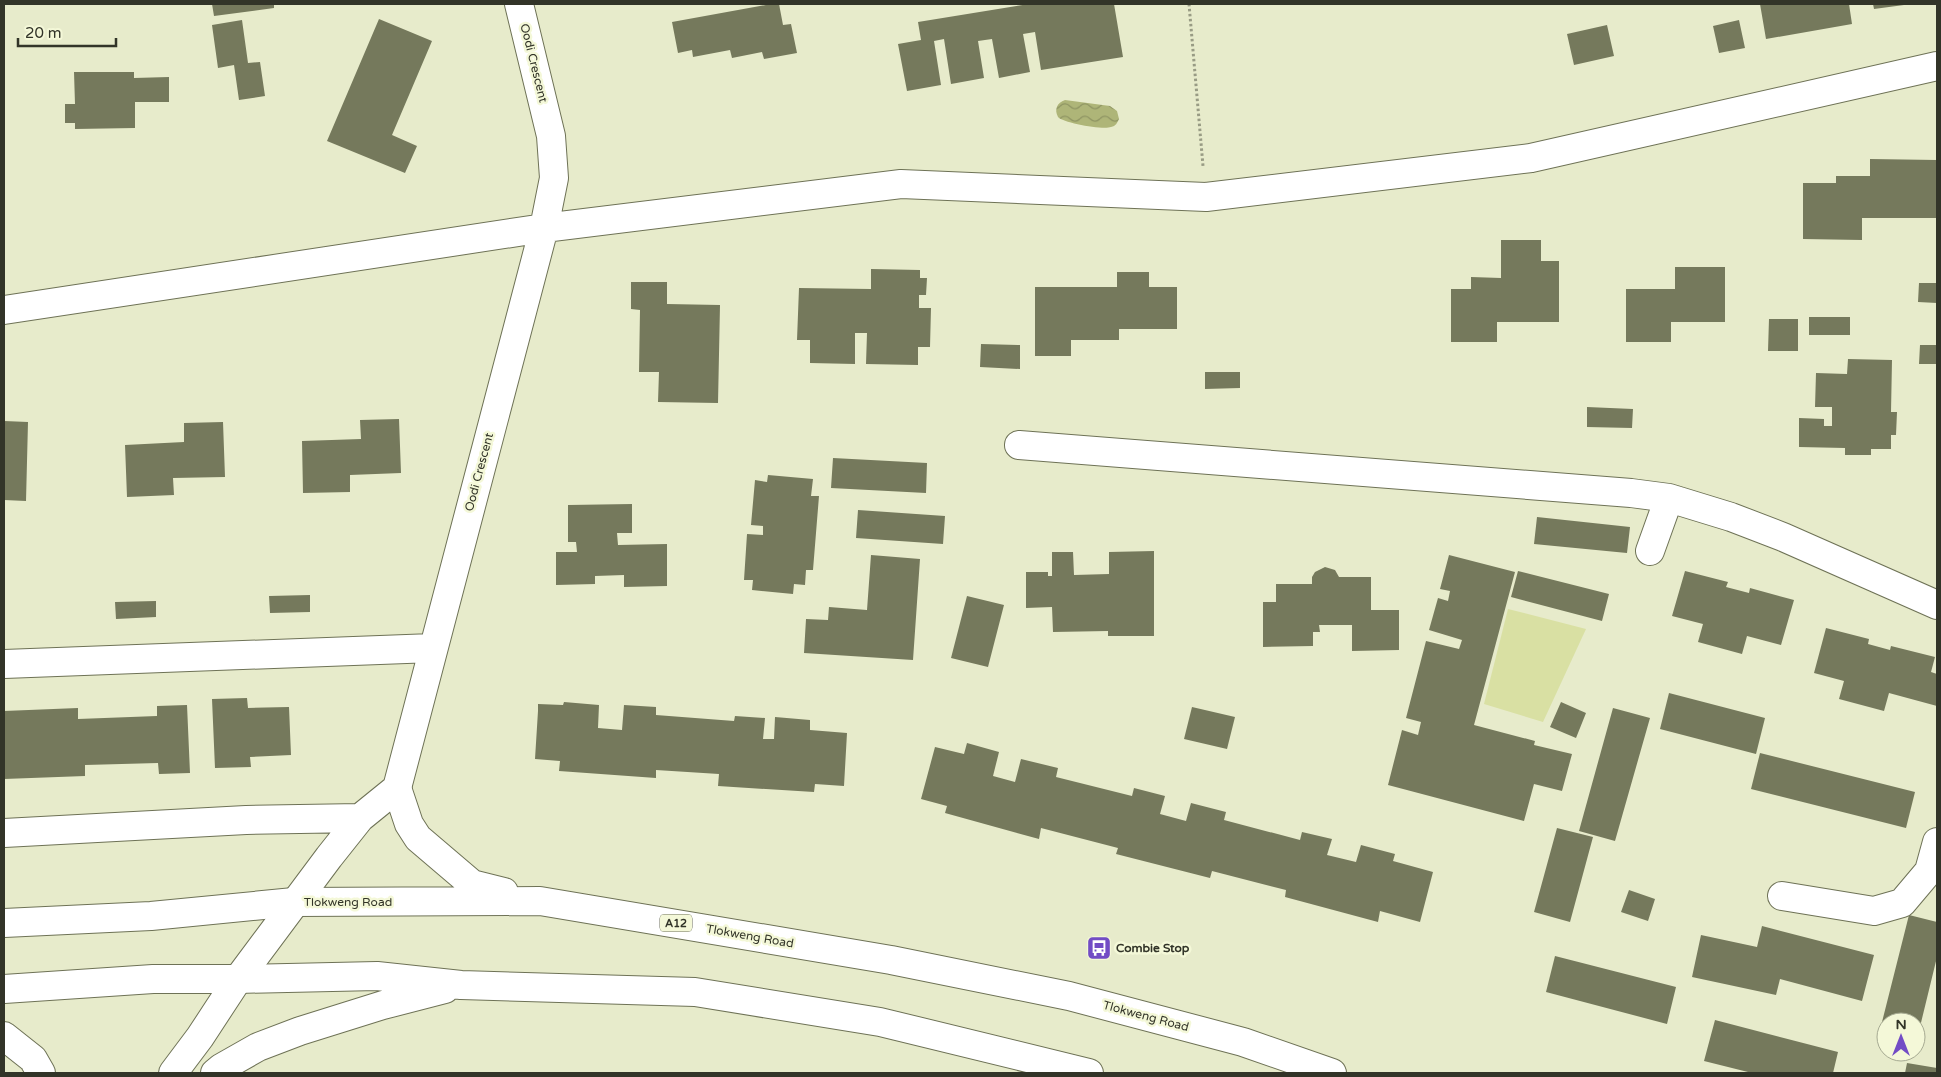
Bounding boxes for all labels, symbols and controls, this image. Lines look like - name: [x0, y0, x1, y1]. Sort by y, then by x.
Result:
- scale bar: [18, 15, 115, 47]
- street label: Oodi Crescent: [517, 22, 551, 104]
- text: 20 m: [25, 24, 62, 42]
- street label: Oodi Crescent: [462, 431, 496, 513]
- street label: Tlokweng Road: [304, 895, 392, 909]
- road number: A12: [660, 914, 692, 931]
- street label: Tlokweng Road: [705, 921, 795, 951]
- bus stop icon: Combie Stop: [1086, 935, 1112, 961]
- place label: Combie Stop: [1116, 941, 1190, 956]
- street label: Tlokweng Road: [1101, 998, 1191, 1034]
- north arrow: [1876, 1012, 1926, 1062]
- text: N: [1895, 1016, 1907, 1033]

